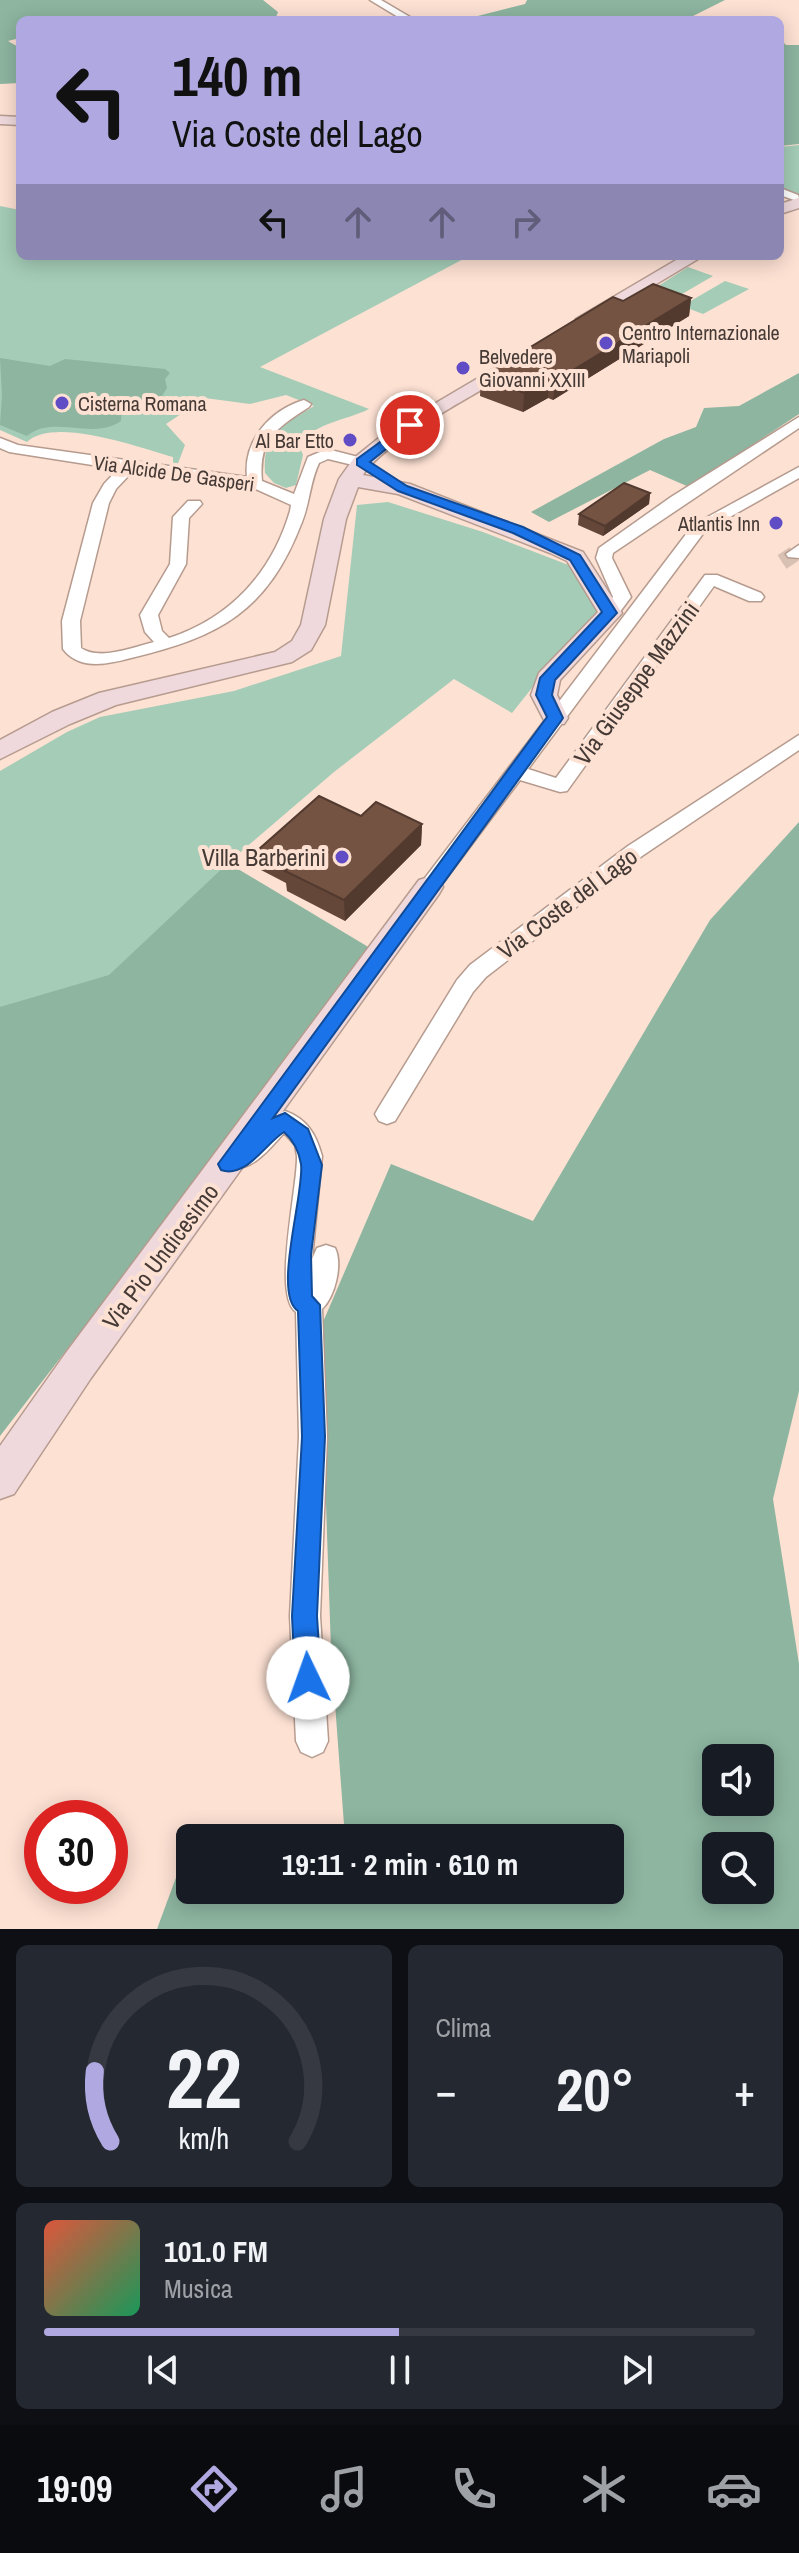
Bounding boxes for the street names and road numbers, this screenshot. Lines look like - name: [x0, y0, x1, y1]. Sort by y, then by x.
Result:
- street label: Via Alcide De Gasperi: [92, 448, 256, 498]
- street label: Via Giuseppe Mazzini: [566, 595, 706, 771]
- street label: Via Coste del Lago: [491, 840, 643, 966]
- street label: Via Pio Undicesimo: [95, 1177, 225, 1335]

